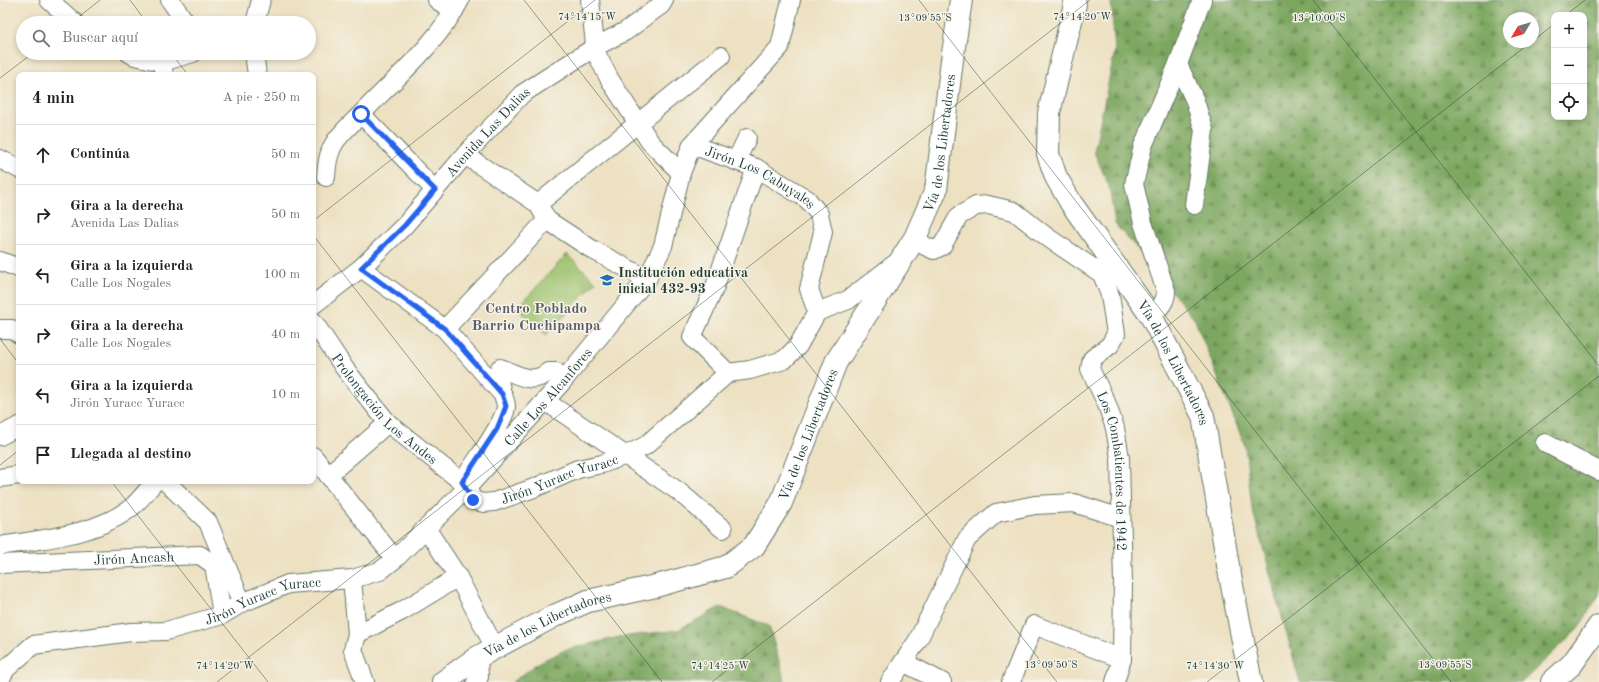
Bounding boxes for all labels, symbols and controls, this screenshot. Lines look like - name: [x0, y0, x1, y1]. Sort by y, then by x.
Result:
- text: 74°14'15"W: [558, 12, 616, 22]
- text: 74°14'20"W: [1053, 12, 1111, 22]
- north arrow: [1503, 12, 1539, 48]
- map controls: [1551, 12, 1587, 120]
- button: +: [1551, 12, 1587, 48]
- text: 13°09'55"S: [898, 13, 952, 23]
- text: 13°10'00"S: [1292, 13, 1346, 23]
- search box: [16, 16, 316, 60]
- icon: search: [30, 27, 52, 49]
- text: Buscar aquí: [62, 31, 138, 46]
- button: −: [1551, 48, 1587, 84]
- street label: Vía de los Libertadores: [921, 73, 958, 215]
- button: locate: [1551, 84, 1587, 120]
- street label: Avenida Las Dalias: [444, 85, 533, 180]
- text: 4 min: [32, 90, 75, 107]
- text: A pie · 250 m: [223, 91, 300, 104]
- route start: [352, 105, 370, 123]
- icon: ahead: [32, 144, 54, 166]
- street label: Jirón Los Cabuyales: [703, 144, 818, 212]
- text: Continúa: [70, 147, 130, 162]
- text: 50 m: [271, 148, 300, 161]
- text: Gira a la derecha: [70, 199, 184, 214]
- icon: right: [32, 204, 54, 226]
- text: 50 m: [271, 208, 300, 221]
- text: Avenida Las Dalias: [70, 217, 179, 230]
- text: Gira a la izquierda: [70, 259, 193, 274]
- icon: left: [32, 264, 54, 286]
- place label: Institución educativa inicial 432-93: [618, 266, 748, 296]
- text: 100 m: [263, 268, 300, 281]
- school or university icon: Institución educativa inicial 432-93: [599, 272, 615, 288]
- text: Calle Los Nogales: [70, 277, 171, 290]
- street label: Vía de los Libertadores: [1134, 298, 1210, 427]
- district label: Centro Poblado Barrio Cuchipampa: [471, 302, 601, 334]
- text: Gira a la derecha: [70, 319, 184, 334]
- icon: right: [32, 324, 54, 346]
- text: 40 m: [271, 328, 300, 341]
- text: Calle Los Nogales: [70, 337, 171, 350]
- street label: Calle Los Alcanfores: [502, 346, 595, 449]
- street label: Prolongación Los Andes: [329, 351, 440, 467]
- street label: Vía de los Libertadores: [777, 367, 841, 503]
- text: Gira a la izquierda: [70, 379, 193, 394]
- icon: left: [32, 384, 54, 406]
- text: 10 m: [271, 388, 300, 401]
- street label: Los Combatientes de 1942: [1094, 389, 1128, 551]
- text: Jirón Yuracc Yuracc: [70, 397, 185, 410]
- icon: arrive: [32, 444, 54, 466]
- text: Llegada al destino: [70, 447, 191, 462]
- street label: Jirón Yuracc Yuracc: [499, 453, 620, 507]
- route end: [464, 491, 482, 509]
- street label: Jirón Ancash: [93, 550, 175, 568]
- street label: Jirón Yuracc Yuracc: [203, 575, 322, 628]
- street label: Vía de los Libertadores: [481, 590, 613, 661]
- text: 13°09'50"S: [1024, 660, 1078, 670]
- text: 13°09'55"S: [1418, 660, 1472, 670]
- text: 74°14'20"W: [196, 661, 254, 671]
- text: 74°14'25"W: [691, 661, 749, 671]
- text: 74°14'30"W: [1186, 661, 1244, 671]

